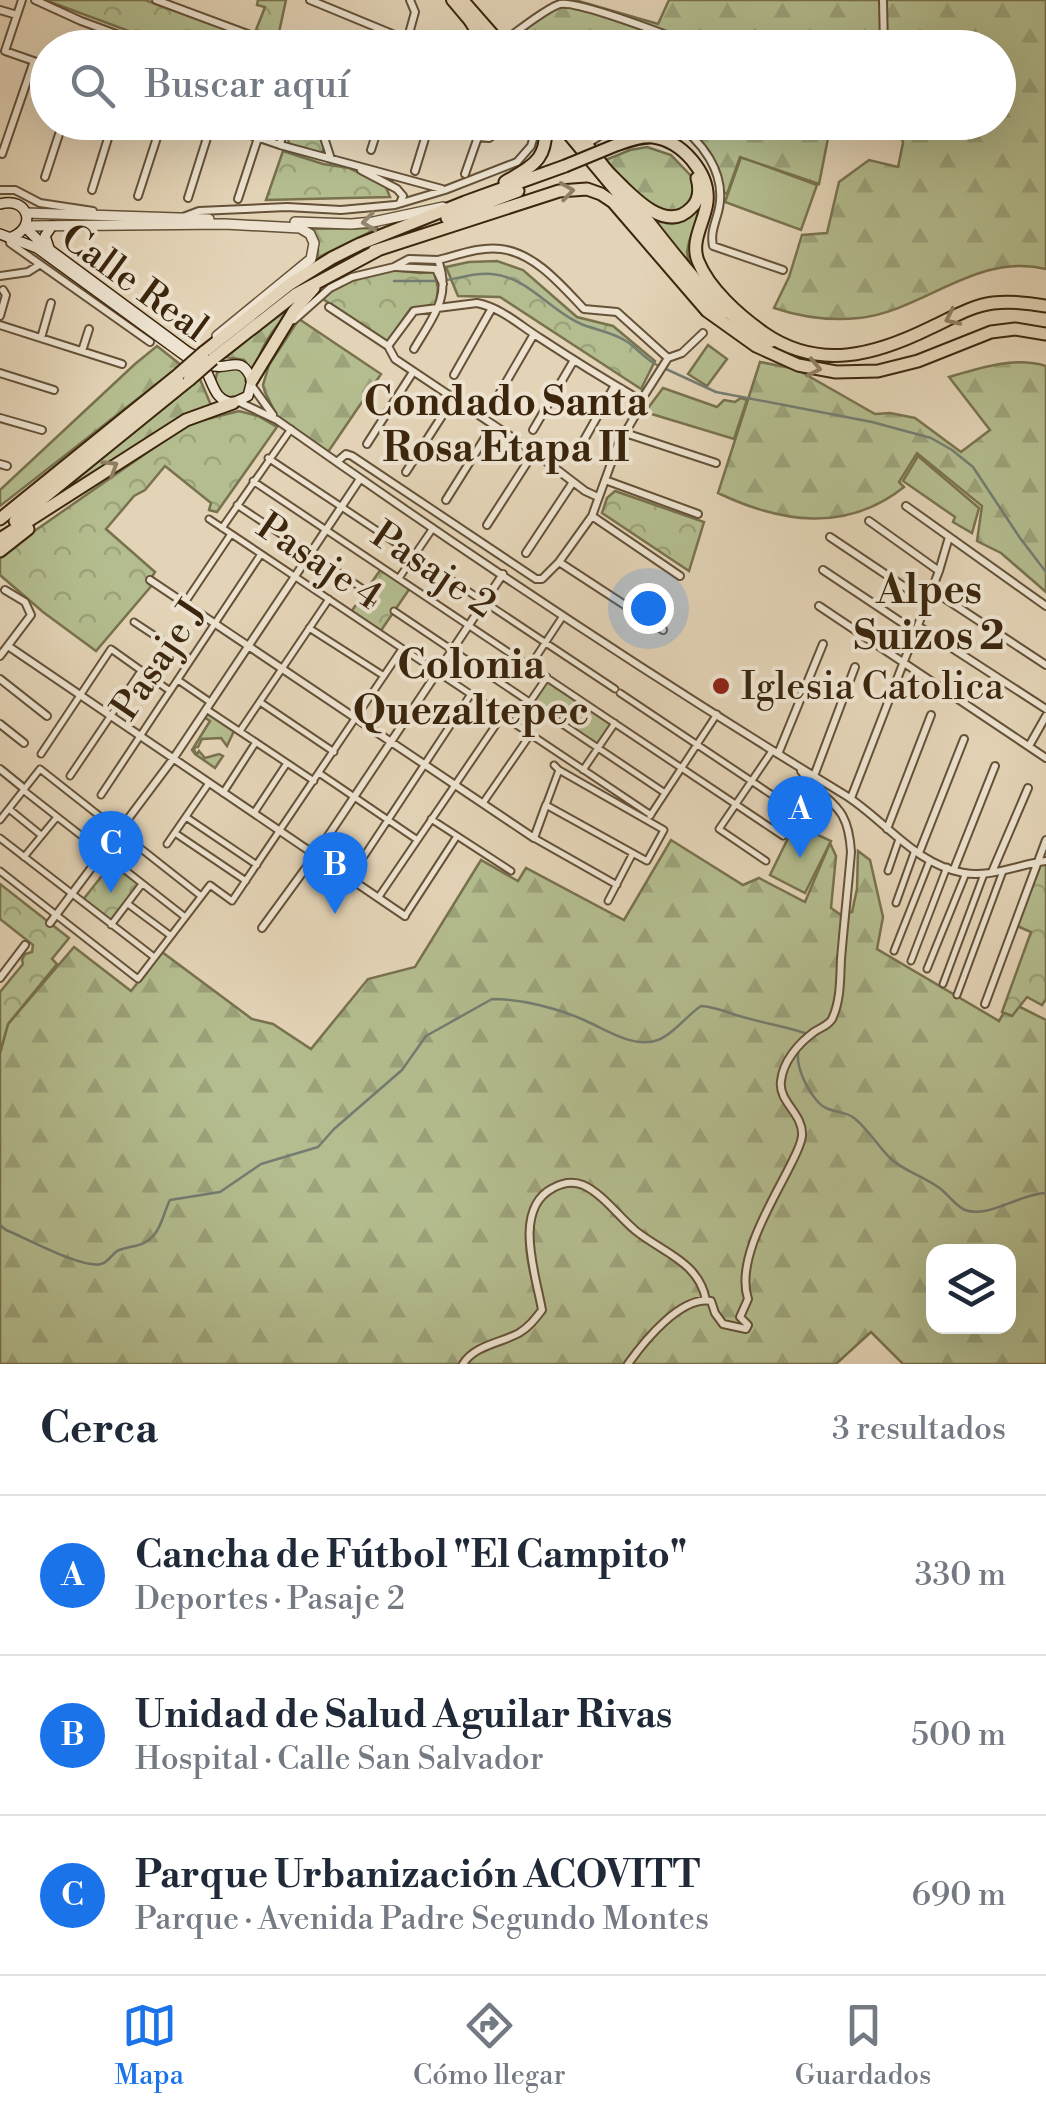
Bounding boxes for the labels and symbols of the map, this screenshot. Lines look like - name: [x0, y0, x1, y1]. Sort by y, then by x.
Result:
- one-way arrow: [559, 181, 575, 202]
- one-way arrow: [361, 211, 377, 232]
- street label: Calle Real: [51, 214, 217, 352]
- one-way arrow: [944, 305, 962, 325]
- one-way arrow: [805, 357, 822, 378]
- district label: Condado Santa Rosa Etapa II: [364, 378, 649, 474]
- one-way arrow: [101, 461, 119, 480]
- street label: Pasaje 4: [248, 503, 391, 621]
- street label: Pasaje 2: [362, 512, 504, 629]
- district label: Alpes Suizos 2: [853, 566, 1005, 662]
- your location: [623, 583, 674, 634]
- street label: Pasaje J: [102, 590, 217, 729]
- district label: Colonia Quezaltepec: [353, 641, 589, 737]
- place label: Iglesia Catolica: [741, 664, 1004, 711]
- marker: Iglesia Catolica: [710, 675, 732, 697]
- pin: A: [768, 776, 832, 858]
- pin: C: [78, 810, 144, 893]
- pin: B: [302, 832, 368, 914]

